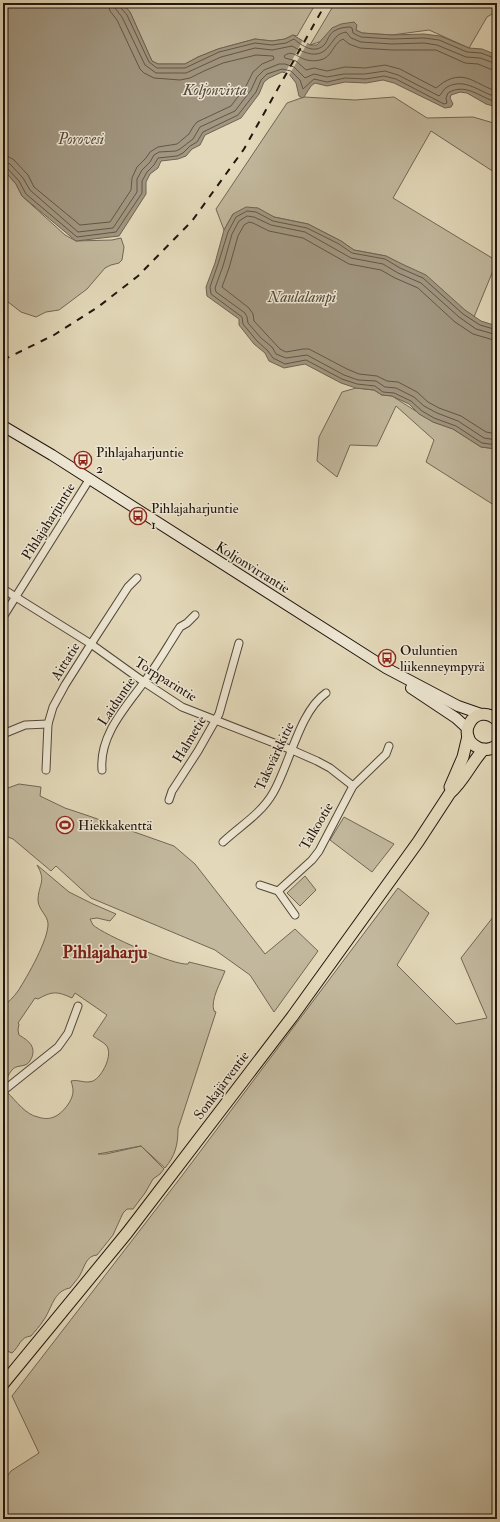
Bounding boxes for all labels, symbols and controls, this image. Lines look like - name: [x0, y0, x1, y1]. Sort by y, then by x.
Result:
- water label: Koljonvirta: [182, 81, 247, 100]
- water label: Porovesi: [57, 130, 104, 149]
- water label: Naulalampi: [267, 288, 336, 307]
- place label: Pihlajaharjuntie 2: [96, 444, 184, 477]
- bus stop icon: Pihlajaharjuntie 2: [73, 450, 93, 470]
- street label: Pihlajaharjuntie: [18, 480, 79, 563]
- place label: Pihlajaharjuntie 1: [151, 500, 239, 533]
- bus stop icon: Pihlajaharjuntie 1: [128, 506, 148, 526]
- street label: Koljonvirrantie: [213, 538, 293, 597]
- street label: Aittatie: [47, 639, 84, 684]
- place label: Ouluntien liikenneympyrä: [400, 642, 485, 676]
- bus stop icon: Ouluntien liikenneympyrä: [377, 648, 397, 668]
- street label: Torpparintie: [131, 654, 200, 706]
- street label: Laiduntie: [94, 674, 139, 729]
- street label: Halmetie: [169, 713, 210, 766]
- street label: Taksvärkkitie: [251, 719, 298, 793]
- street label: Talkootie: [296, 799, 337, 853]
- sports icon: Hiekkakenttä: [55, 815, 75, 835]
- place label: Hiekkakenttä: [78, 817, 153, 834]
- district label: Pihlajaharju: [62, 941, 148, 964]
- street label: Sonkajärventie: [190, 1048, 253, 1123]

